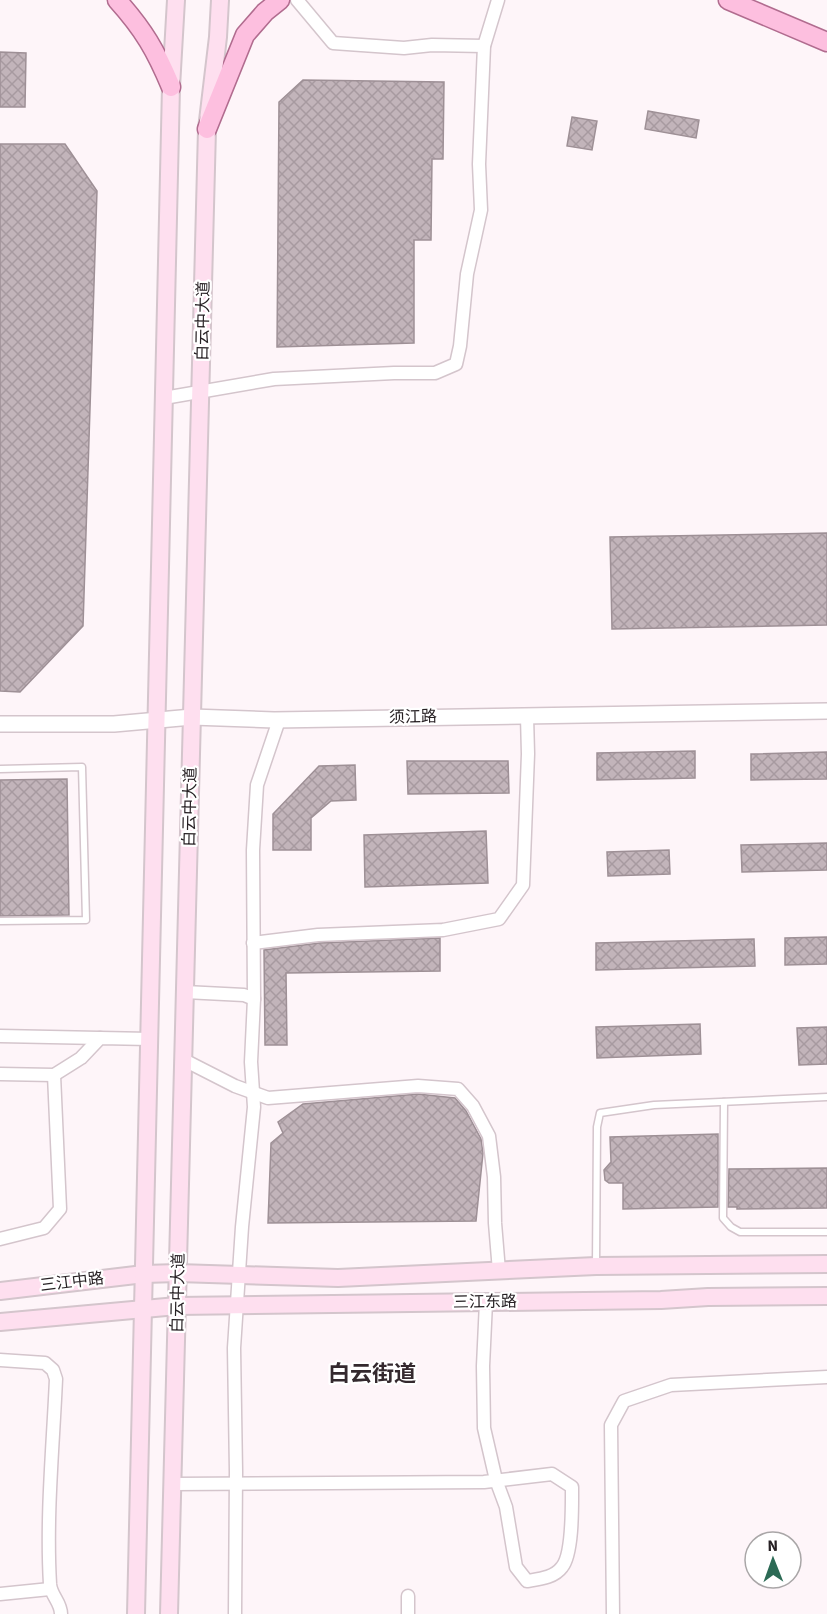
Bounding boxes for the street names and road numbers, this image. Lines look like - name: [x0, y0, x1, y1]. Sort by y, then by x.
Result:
- street label: 白云中大道: [191, 281, 215, 361]
- street label: 须江路: [389, 706, 437, 728]
- street label: 白云中大道: [178, 767, 202, 847]
- street label: 白云中大道: [166, 1253, 190, 1333]
- street label: 三江中路: [39, 1267, 105, 1297]
- street label: 三江东路: [453, 1290, 517, 1314]

